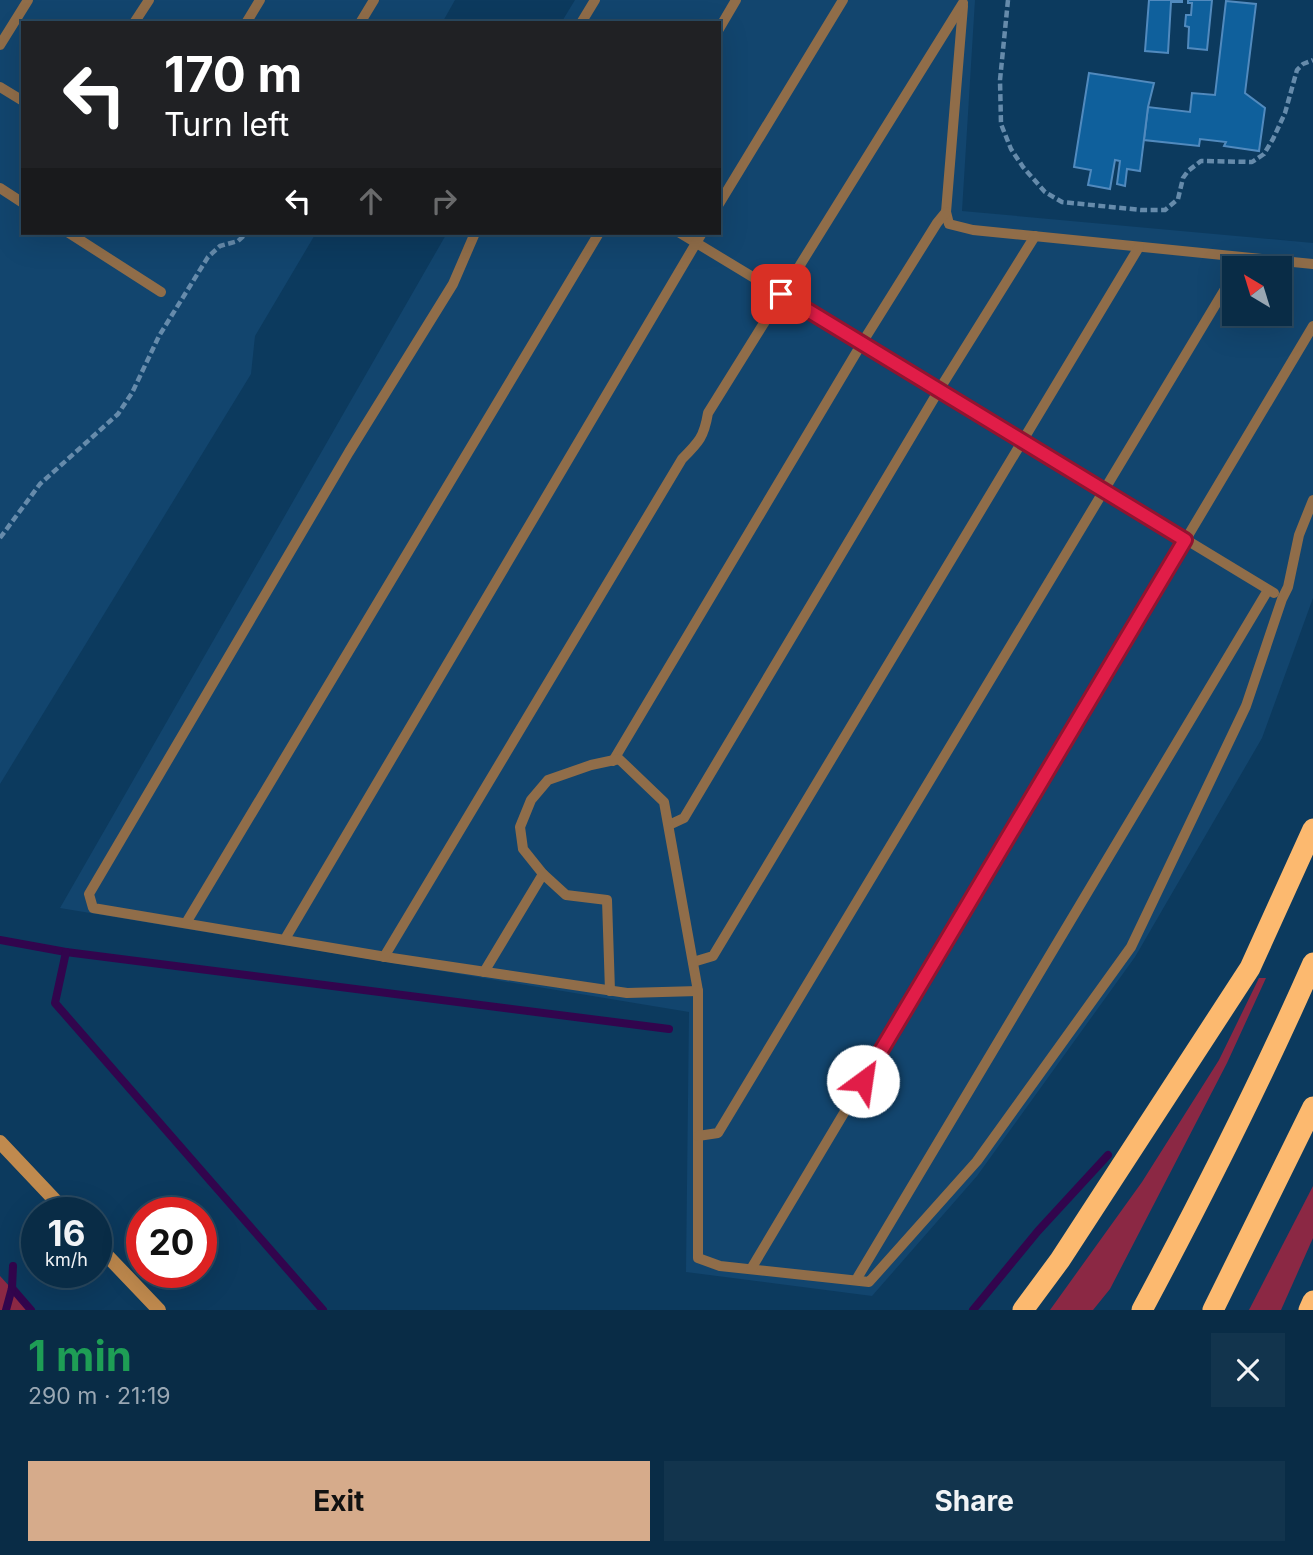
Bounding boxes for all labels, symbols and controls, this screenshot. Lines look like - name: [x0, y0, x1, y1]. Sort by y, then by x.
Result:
- text: 170 m: [164, 45, 302, 104]
- icon: left: [49, 49, 140, 140]
- text: Turn left: [164, 105, 289, 144]
- icon: left: [279, 182, 317, 220]
- icon: ahead: [352, 182, 390, 220]
- icon: right: [425, 182, 463, 220]
- north arrow: [1222, 256, 1292, 326]
- map controls: [1222, 256, 1292, 326]
- pin: [751, 264, 811, 324]
- icon: arrive: [762, 275, 800, 313]
- position arrow: [826, 1044, 900, 1118]
- speed limit sign: 20: [126, 1197, 217, 1288]
- text: 16: [48, 1212, 85, 1254]
- text: km/h: [45, 1249, 88, 1270]
- text: 1 min: [28, 1330, 132, 1381]
- button: close: [1211, 1333, 1285, 1407]
- text: 290 m · 21:19: [28, 1382, 171, 1410]
- button: Exit: [28, 1461, 650, 1541]
- button: Share: [664, 1461, 1285, 1541]

